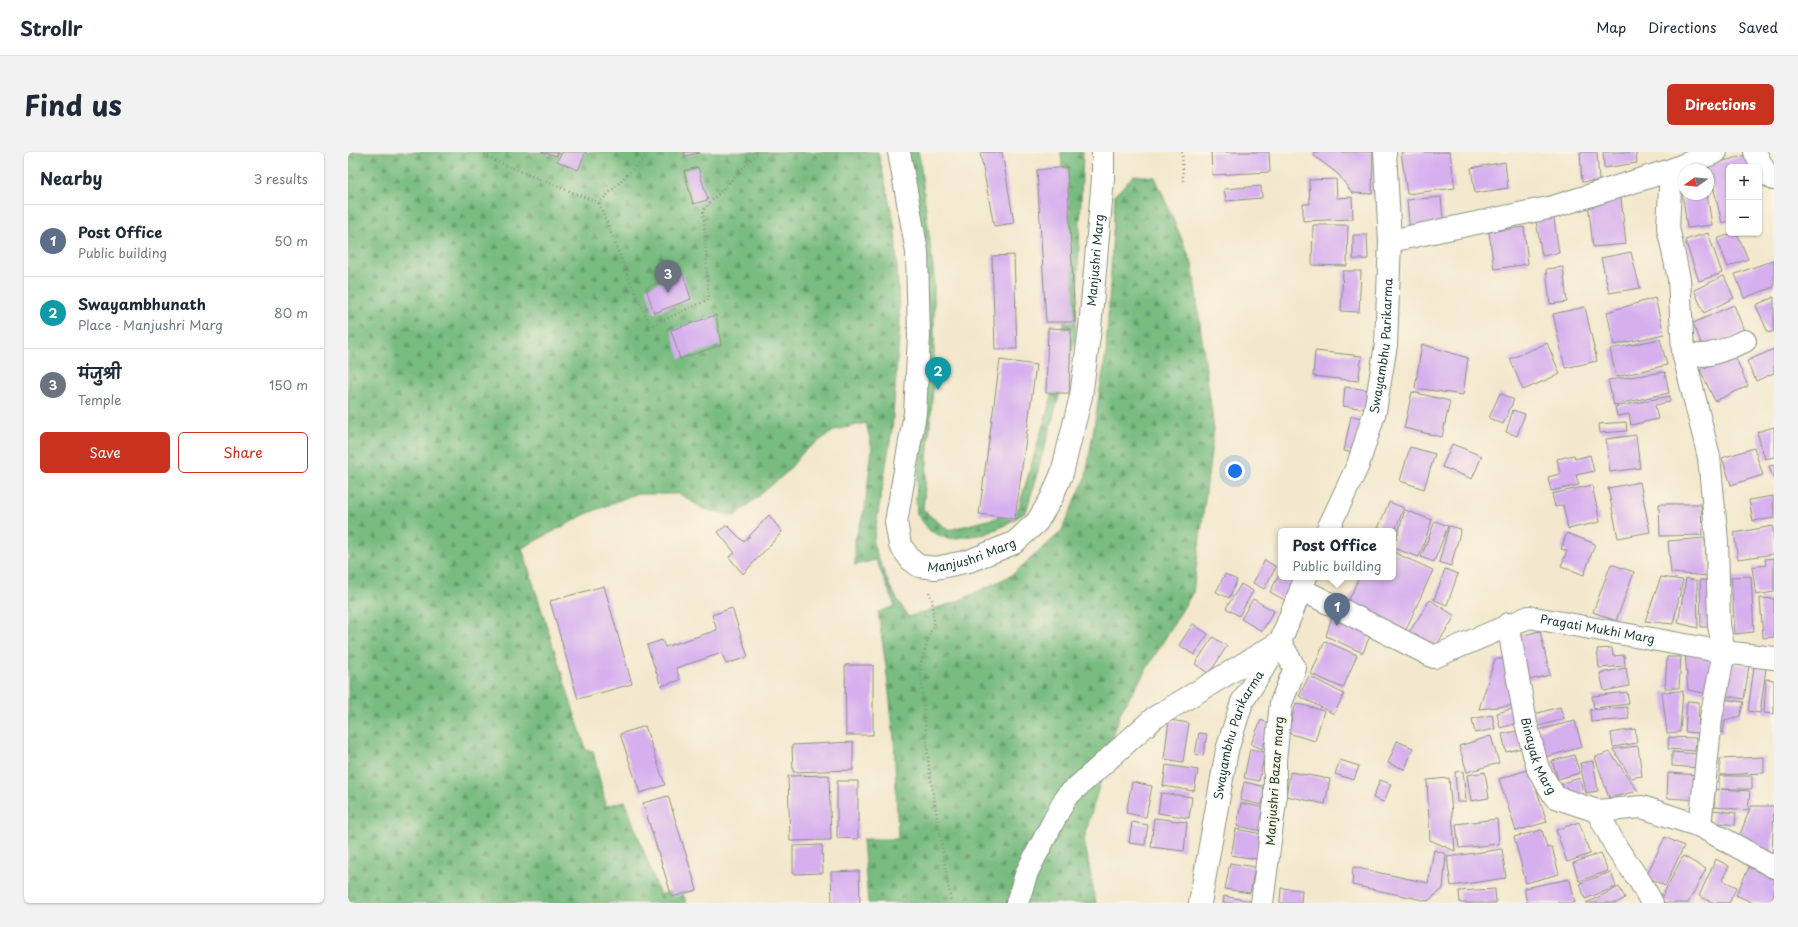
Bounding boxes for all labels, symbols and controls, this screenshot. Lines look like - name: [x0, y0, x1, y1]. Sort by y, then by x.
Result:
- text: Strollr: [20, 14, 83, 42]
- text: Map: [1596, 17, 1626, 38]
- text: Directions: [1648, 17, 1716, 38]
- text: Saved: [1738, 17, 1778, 38]
- text: Find us: [24, 83, 122, 126]
- button: Directions: [1667, 84, 1774, 125]
- north arrow: [1678, 164, 1714, 200]
- map controls: [1726, 164, 1762, 236]
- button: +: [1726, 164, 1762, 200]
- text: Nearby: [40, 165, 102, 191]
- text: 3 results: [254, 169, 308, 188]
- button: −: [1726, 200, 1762, 236]
- street label: Manjushri Marg: [1082, 213, 1108, 307]
- text: Post Office: [78, 220, 162, 243]
- text: 1: [50, 231, 56, 250]
- text: 50 m: [274, 231, 308, 250]
- text: Public building: [78, 243, 167, 262]
- pin: 3: [655, 260, 681, 293]
- street label: Swayambhu Parikarma: [1365, 278, 1397, 415]
- text: Swayambhunath: [78, 292, 206, 315]
- text: 2: [48, 303, 58, 322]
- text: 80 m: [274, 303, 308, 322]
- text: Place · Manjushri Marg: [78, 315, 223, 334]
- pin: 2: [925, 357, 951, 390]
- text: मंजुश्री: [78, 361, 121, 384]
- text: 3: [49, 375, 57, 394]
- text: 150 m: [269, 375, 308, 394]
- text: Temple: [78, 390, 121, 409]
- button: Save: [40, 432, 170, 473]
- button: Share: [178, 432, 308, 473]
- your location: [1225, 461, 1245, 481]
- popup: [1278, 528, 1396, 580]
- street label: Manjushri Marg: [927, 533, 1018, 576]
- text: Post Office: [1293, 533, 1377, 556]
- text: Public building: [1293, 556, 1382, 575]
- pin: 1: [1324, 593, 1350, 626]
- street label: Pragati Mukhi Marg: [1539, 609, 1656, 647]
- street label: Swayambhu Parikarma: [1208, 666, 1268, 801]
- street label: Manjushri Bazar marg: [1261, 716, 1287, 846]
- street label: Binayak Marg: [1517, 716, 1561, 798]

